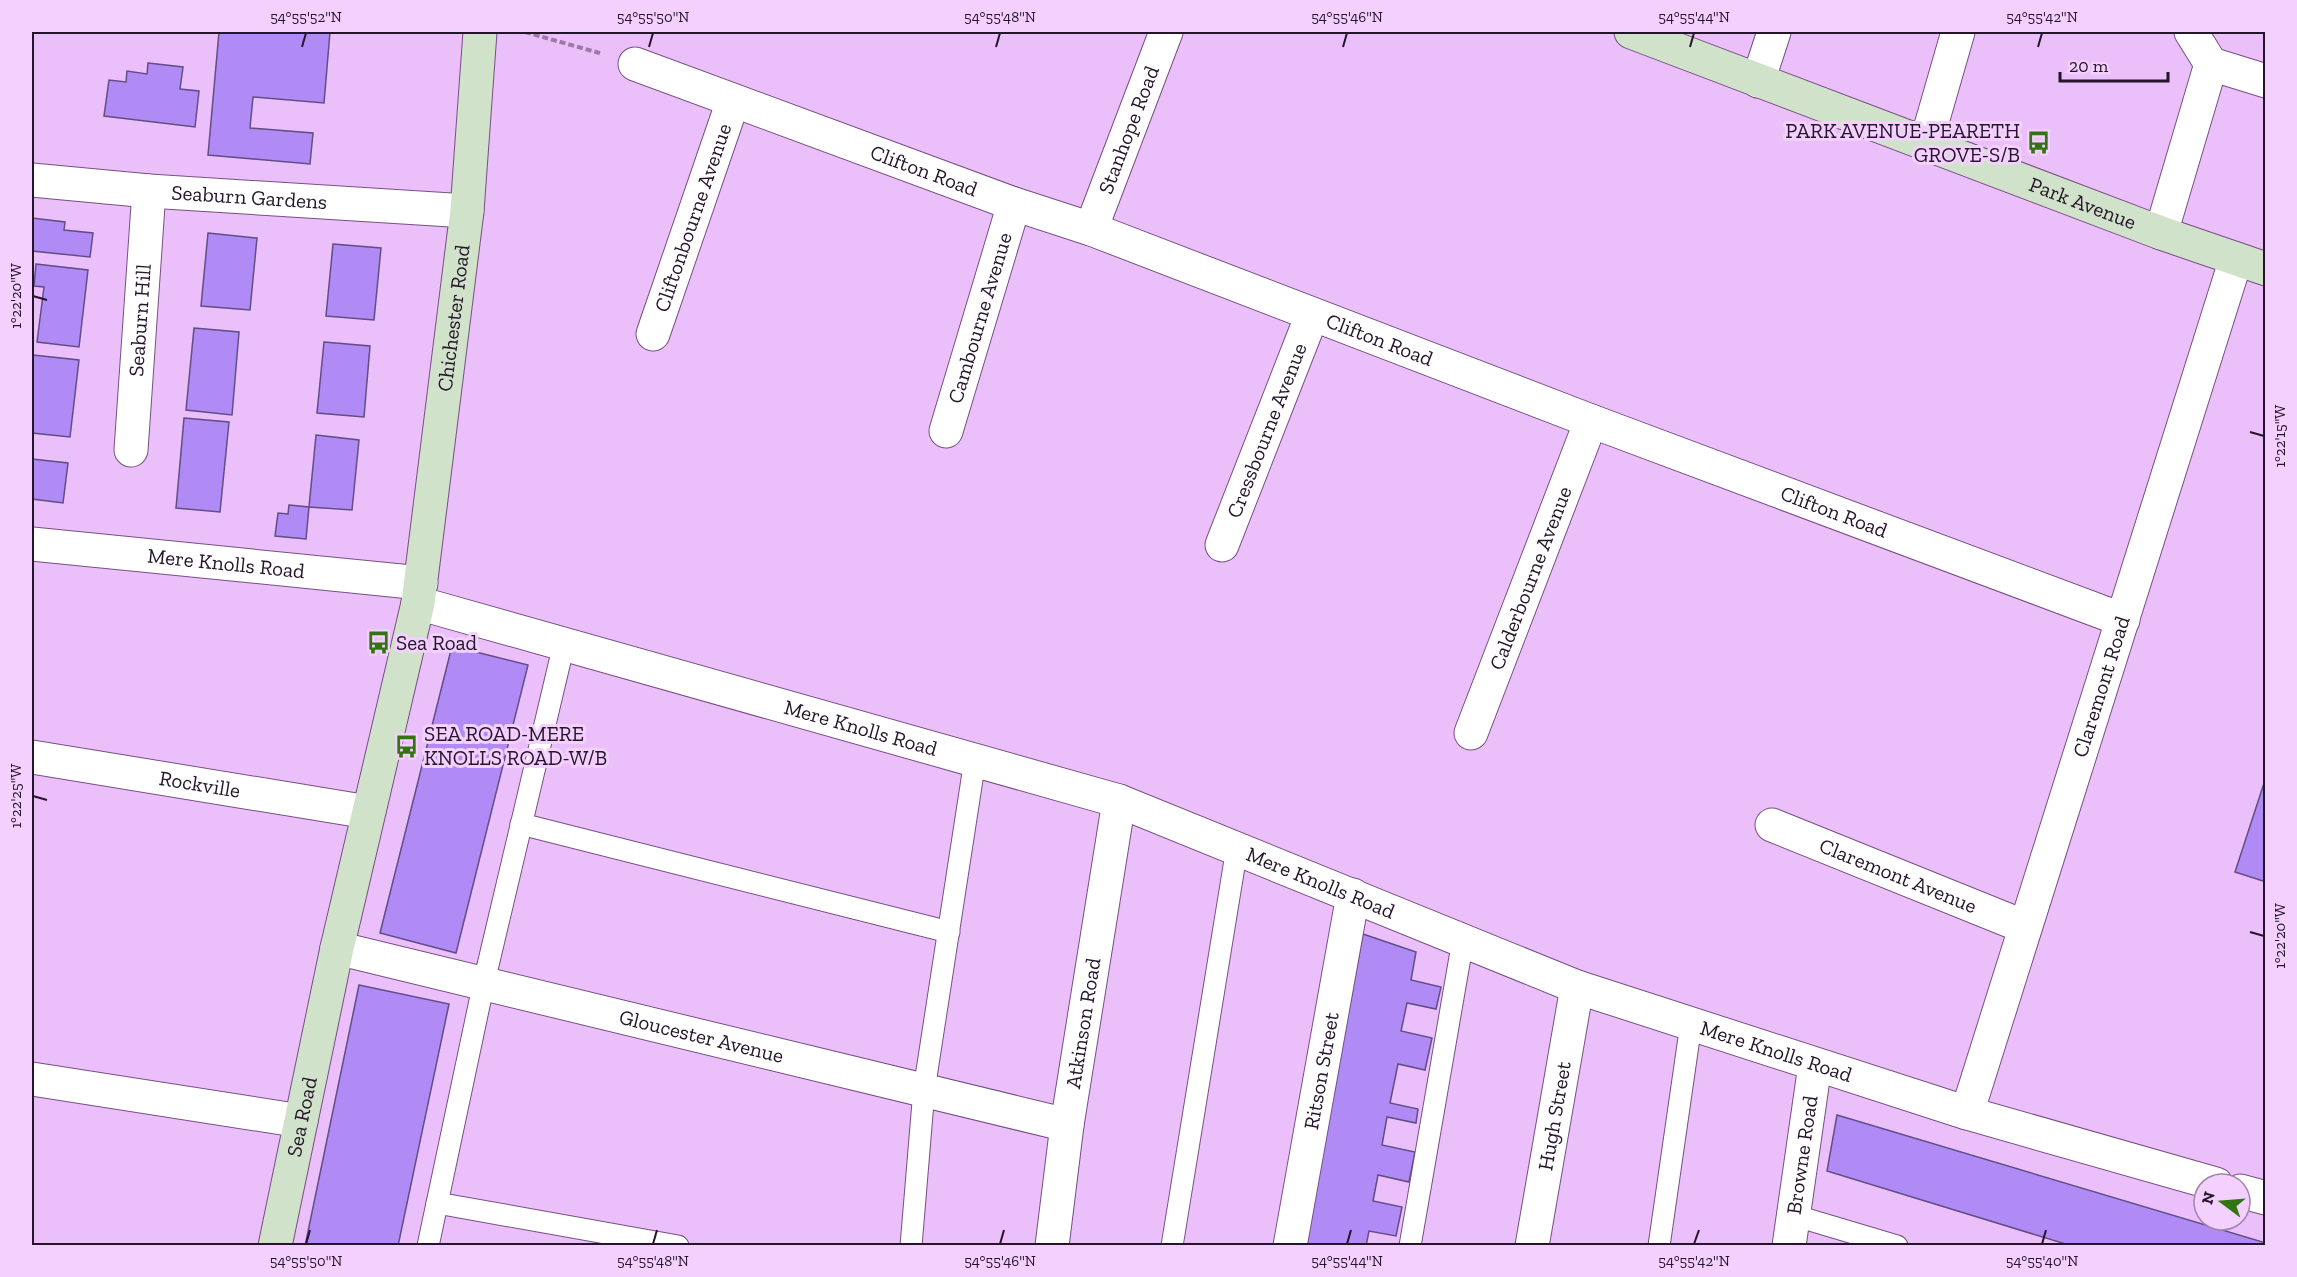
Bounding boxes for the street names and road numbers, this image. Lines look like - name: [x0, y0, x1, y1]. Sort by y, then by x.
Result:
- street label: Stanhope Road: [1093, 62, 1164, 197]
- street label: Cliftonbourne Avenue: [649, 120, 736, 315]
- street label: Clifton Road: [867, 139, 982, 202]
- street label: Park Avenue: [2026, 171, 2140, 234]
- street label: Seaburn Gardens: [171, 179, 328, 214]
- street label: Cambourne Avenue: [942, 229, 1017, 406]
- street label: Chichester Road: [432, 243, 475, 393]
- street label: Seaburn Hill: [123, 263, 156, 377]
- street label: Clifton Road: [1323, 307, 1437, 371]
- street label: Cressbourne Avenue: [1221, 339, 1312, 521]
- street label: Clifton Road: [1777, 480, 1892, 543]
- street label: Calderbourne Avenue: [1483, 482, 1577, 673]
- street label: Mere Knolls Road: [146, 543, 306, 583]
- street label: Claremont Road: [2067, 612, 2135, 760]
- street label: Mere Knolls Road: [781, 694, 941, 761]
- street label: Rockville: [157, 765, 242, 803]
- street label: Claremont Avenue: [1816, 832, 1981, 918]
- street label: Mere Knolls Road: [1243, 841, 1399, 924]
- street label: Atkinson Road: [1060, 956, 1106, 1090]
- street label: Gloucester Avenue: [617, 1004, 786, 1068]
- street label: Ritson Street: [1298, 1010, 1344, 1131]
- street label: Mere Knolls Road: [1697, 1015, 1856, 1087]
- street label: Hugh Street: [1532, 1059, 1576, 1172]
- street label: Sea Road: [281, 1074, 322, 1159]
- street label: Browne Road: [1781, 1093, 1823, 1216]

